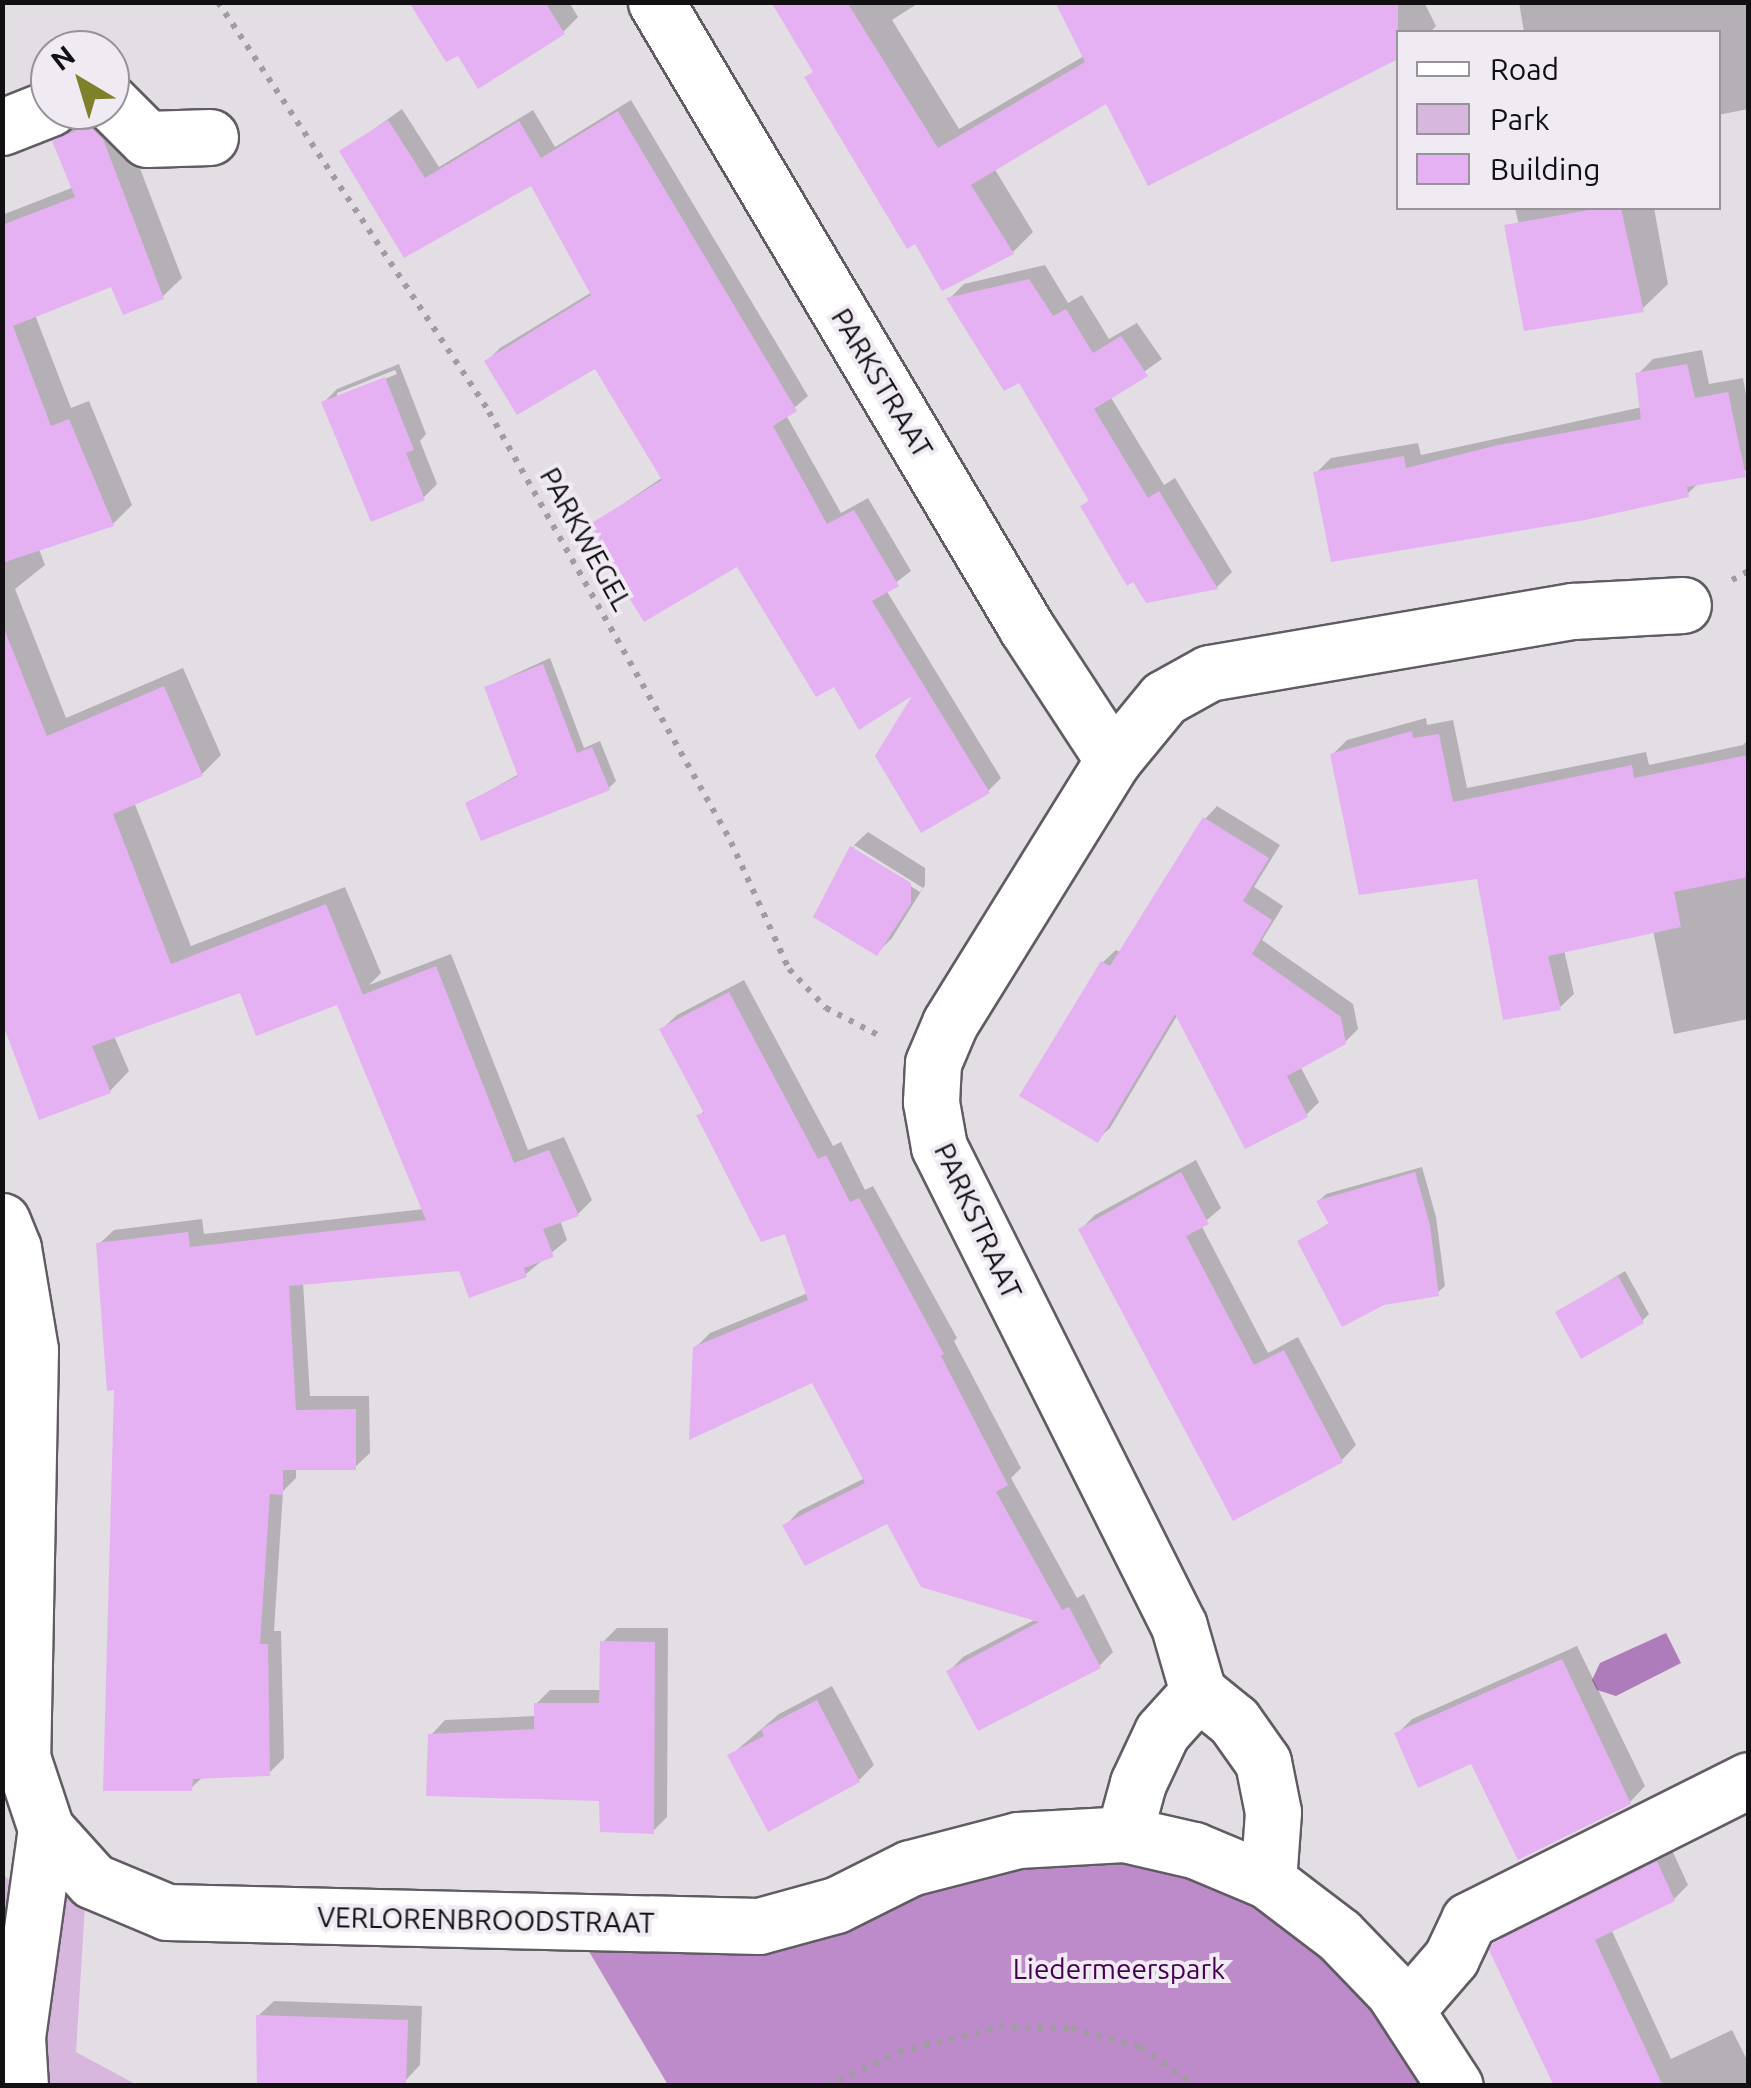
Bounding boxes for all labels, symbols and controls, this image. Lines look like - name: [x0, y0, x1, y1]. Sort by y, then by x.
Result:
- north arrow: [30, 30, 130, 130]
- legend: [1396, 30, 1721, 210]
- text: N: [45, 39, 80, 76]
- text: Road: [1490, 52, 1559, 86]
- text: Park: [1490, 102, 1550, 136]
- text: Building: [1490, 152, 1601, 186]
- street label: PARKSTRAAT: [824, 302, 940, 464]
- street label: PARKWEGEL: [533, 462, 639, 616]
- street label: PARKSTRAAT: [927, 1138, 1029, 1304]
- street label: VERLORENBROODSTRAAT: [317, 1900, 655, 1940]
- park label: Liedermeerspark: [1013, 1952, 1225, 1986]

